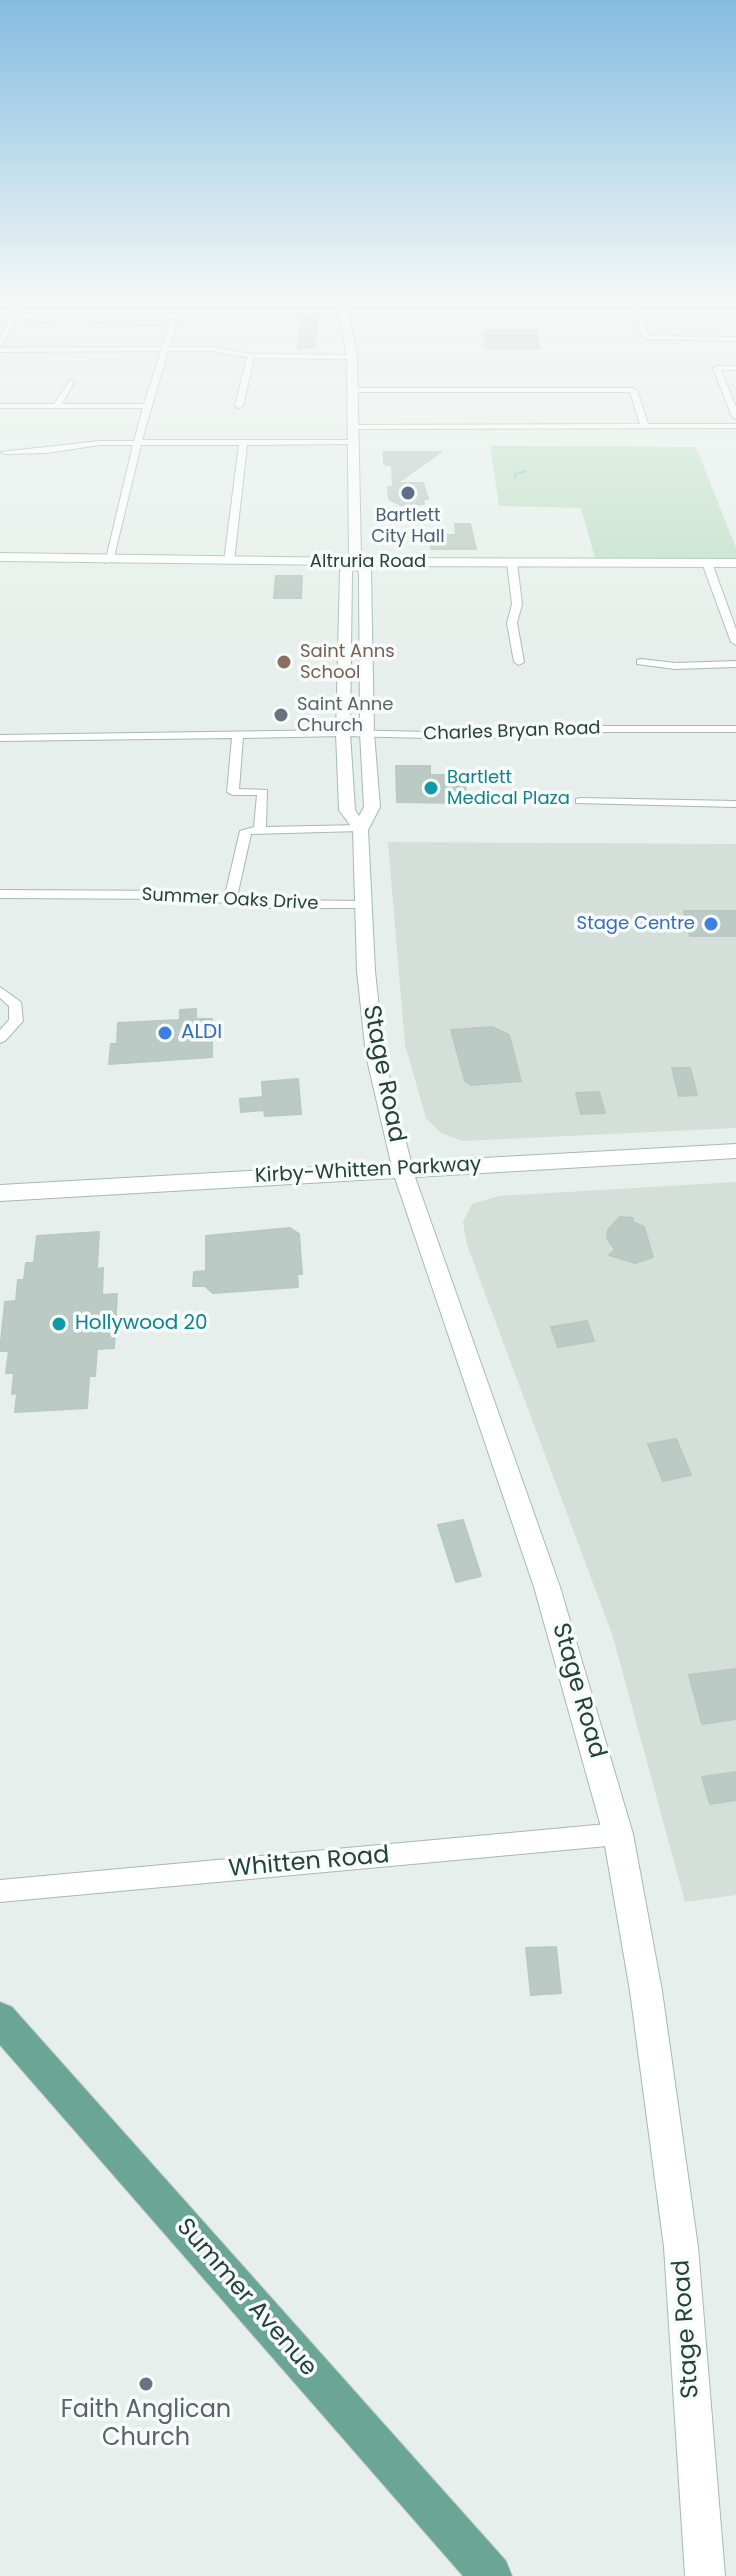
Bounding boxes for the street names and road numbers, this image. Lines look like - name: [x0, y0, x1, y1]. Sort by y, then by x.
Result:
- street label: Altruria Road: [310, 551, 426, 573]
- street label: Charles Bryan Road: [423, 718, 601, 746]
- street label: Summer Oaks Drive: [141, 885, 319, 915]
- street label: Stage Road: [356, 1003, 410, 1145]
- street label: Kirby-Whitten Parkway: [254, 1153, 482, 1189]
- street label: Stage Road: [545, 1620, 611, 1762]
- street label: Whitten Road: [227, 1842, 391, 1884]
- street label: Summer Avenue: [170, 2213, 322, 2383]
- street label: Stage Road: [668, 2259, 706, 2399]

